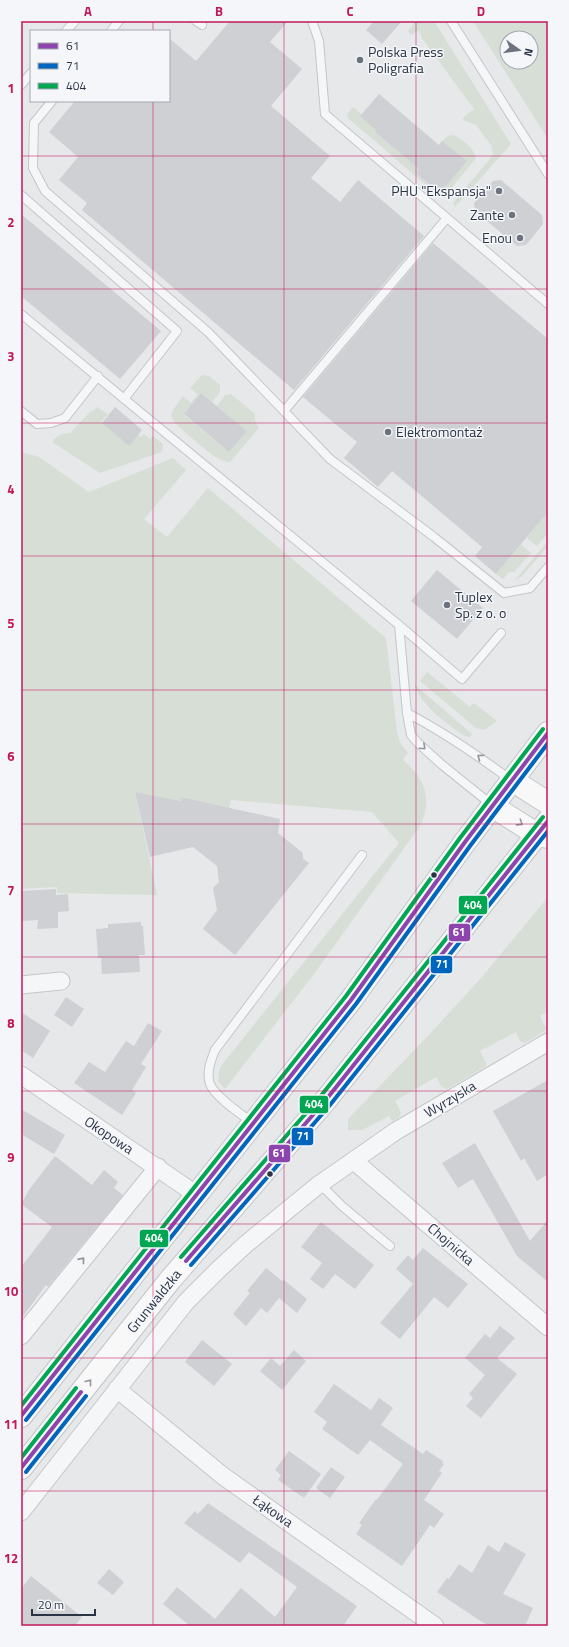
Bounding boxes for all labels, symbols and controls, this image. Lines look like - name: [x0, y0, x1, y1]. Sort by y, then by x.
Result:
- text: A: [84, 1, 92, 21]
- text: B: [215, 1, 223, 21]
- text: C: [346, 1, 354, 21]
- text: D: [477, 1, 485, 21]
- legend: [30, 30, 170, 102]
- north arrow: [499, 30, 539, 70]
- text: 61: [66, 36, 79, 55]
- place label: Polska Press Poligrafia: [368, 41, 443, 78]
- text: N: [520, 47, 537, 58]
- marker: Polska Press Poligrafia: [355, 55, 365, 65]
- text: 71: [66, 56, 79, 75]
- text: 404: [66, 76, 86, 95]
- text: 1: [7, 78, 15, 98]
- place label: PHU "Ekspansja": [391, 180, 491, 201]
- marker: PHU "Ekspansja": [494, 186, 504, 196]
- place label: Zante: [470, 204, 504, 225]
- marker: Zante: [507, 210, 517, 220]
- text: 2: [7, 212, 15, 232]
- place label: Enou: [482, 227, 512, 248]
- marker: Enou: [515, 233, 525, 243]
- text: 3: [7, 346, 15, 366]
- place label: Elektromontaż: [396, 421, 483, 442]
- marker: Elektromontaż: [383, 427, 393, 437]
- text: 4: [7, 479, 15, 499]
- place label: Tuplex Sp. z o. o: [455, 586, 506, 623]
- marker: Tuplex Sp. z o. o: [442, 600, 452, 610]
- text: 5: [7, 613, 15, 633]
- one-way arrow: [418, 742, 425, 749]
- text: 6: [7, 746, 15, 766]
- one-way arrow: [478, 755, 485, 762]
- one-way arrow: [515, 818, 522, 825]
- unlabelled marker: [429, 870, 439, 880]
- text: 7: [7, 880, 15, 900]
- line badge: 404: [458, 895, 488, 915]
- text: 404: [464, 897, 482, 913]
- line badge: 61: [448, 923, 471, 942]
- text: 61: [453, 924, 465, 940]
- line badge: 71: [430, 955, 453, 974]
- text: 71: [436, 956, 448, 972]
- text: 8: [7, 1013, 15, 1033]
- street label: Wyrzyska: [420, 1075, 480, 1122]
- line badge: 404: [299, 1095, 329, 1114]
- text: 404: [305, 1096, 323, 1112]
- street label: Okopowa: [80, 1110, 138, 1159]
- line badge: 71: [291, 1127, 314, 1146]
- text: 71: [297, 1128, 309, 1144]
- line badge: 61: [268, 1144, 291, 1163]
- text: 61: [273, 1145, 285, 1161]
- text: 9: [7, 1147, 15, 1167]
- unlabelled marker: [265, 1169, 275, 1179]
- street label: Chojnicka: [423, 1217, 479, 1270]
- line badge: 404: [139, 1229, 169, 1248]
- text: 404: [145, 1230, 163, 1246]
- one-way arrow: [78, 1258, 85, 1265]
- street label: Grunwaldzka: [121, 1264, 186, 1337]
- text: 10: [4, 1281, 18, 1301]
- one-way arrow: [84, 1380, 91, 1387]
- text: 11: [4, 1414, 18, 1434]
- street label: Łąkowa: [248, 1488, 298, 1532]
- text: 12: [4, 1548, 18, 1568]
- scale bar: [32, 1591, 95, 1617]
- text: 20 m: [38, 1595, 64, 1614]

